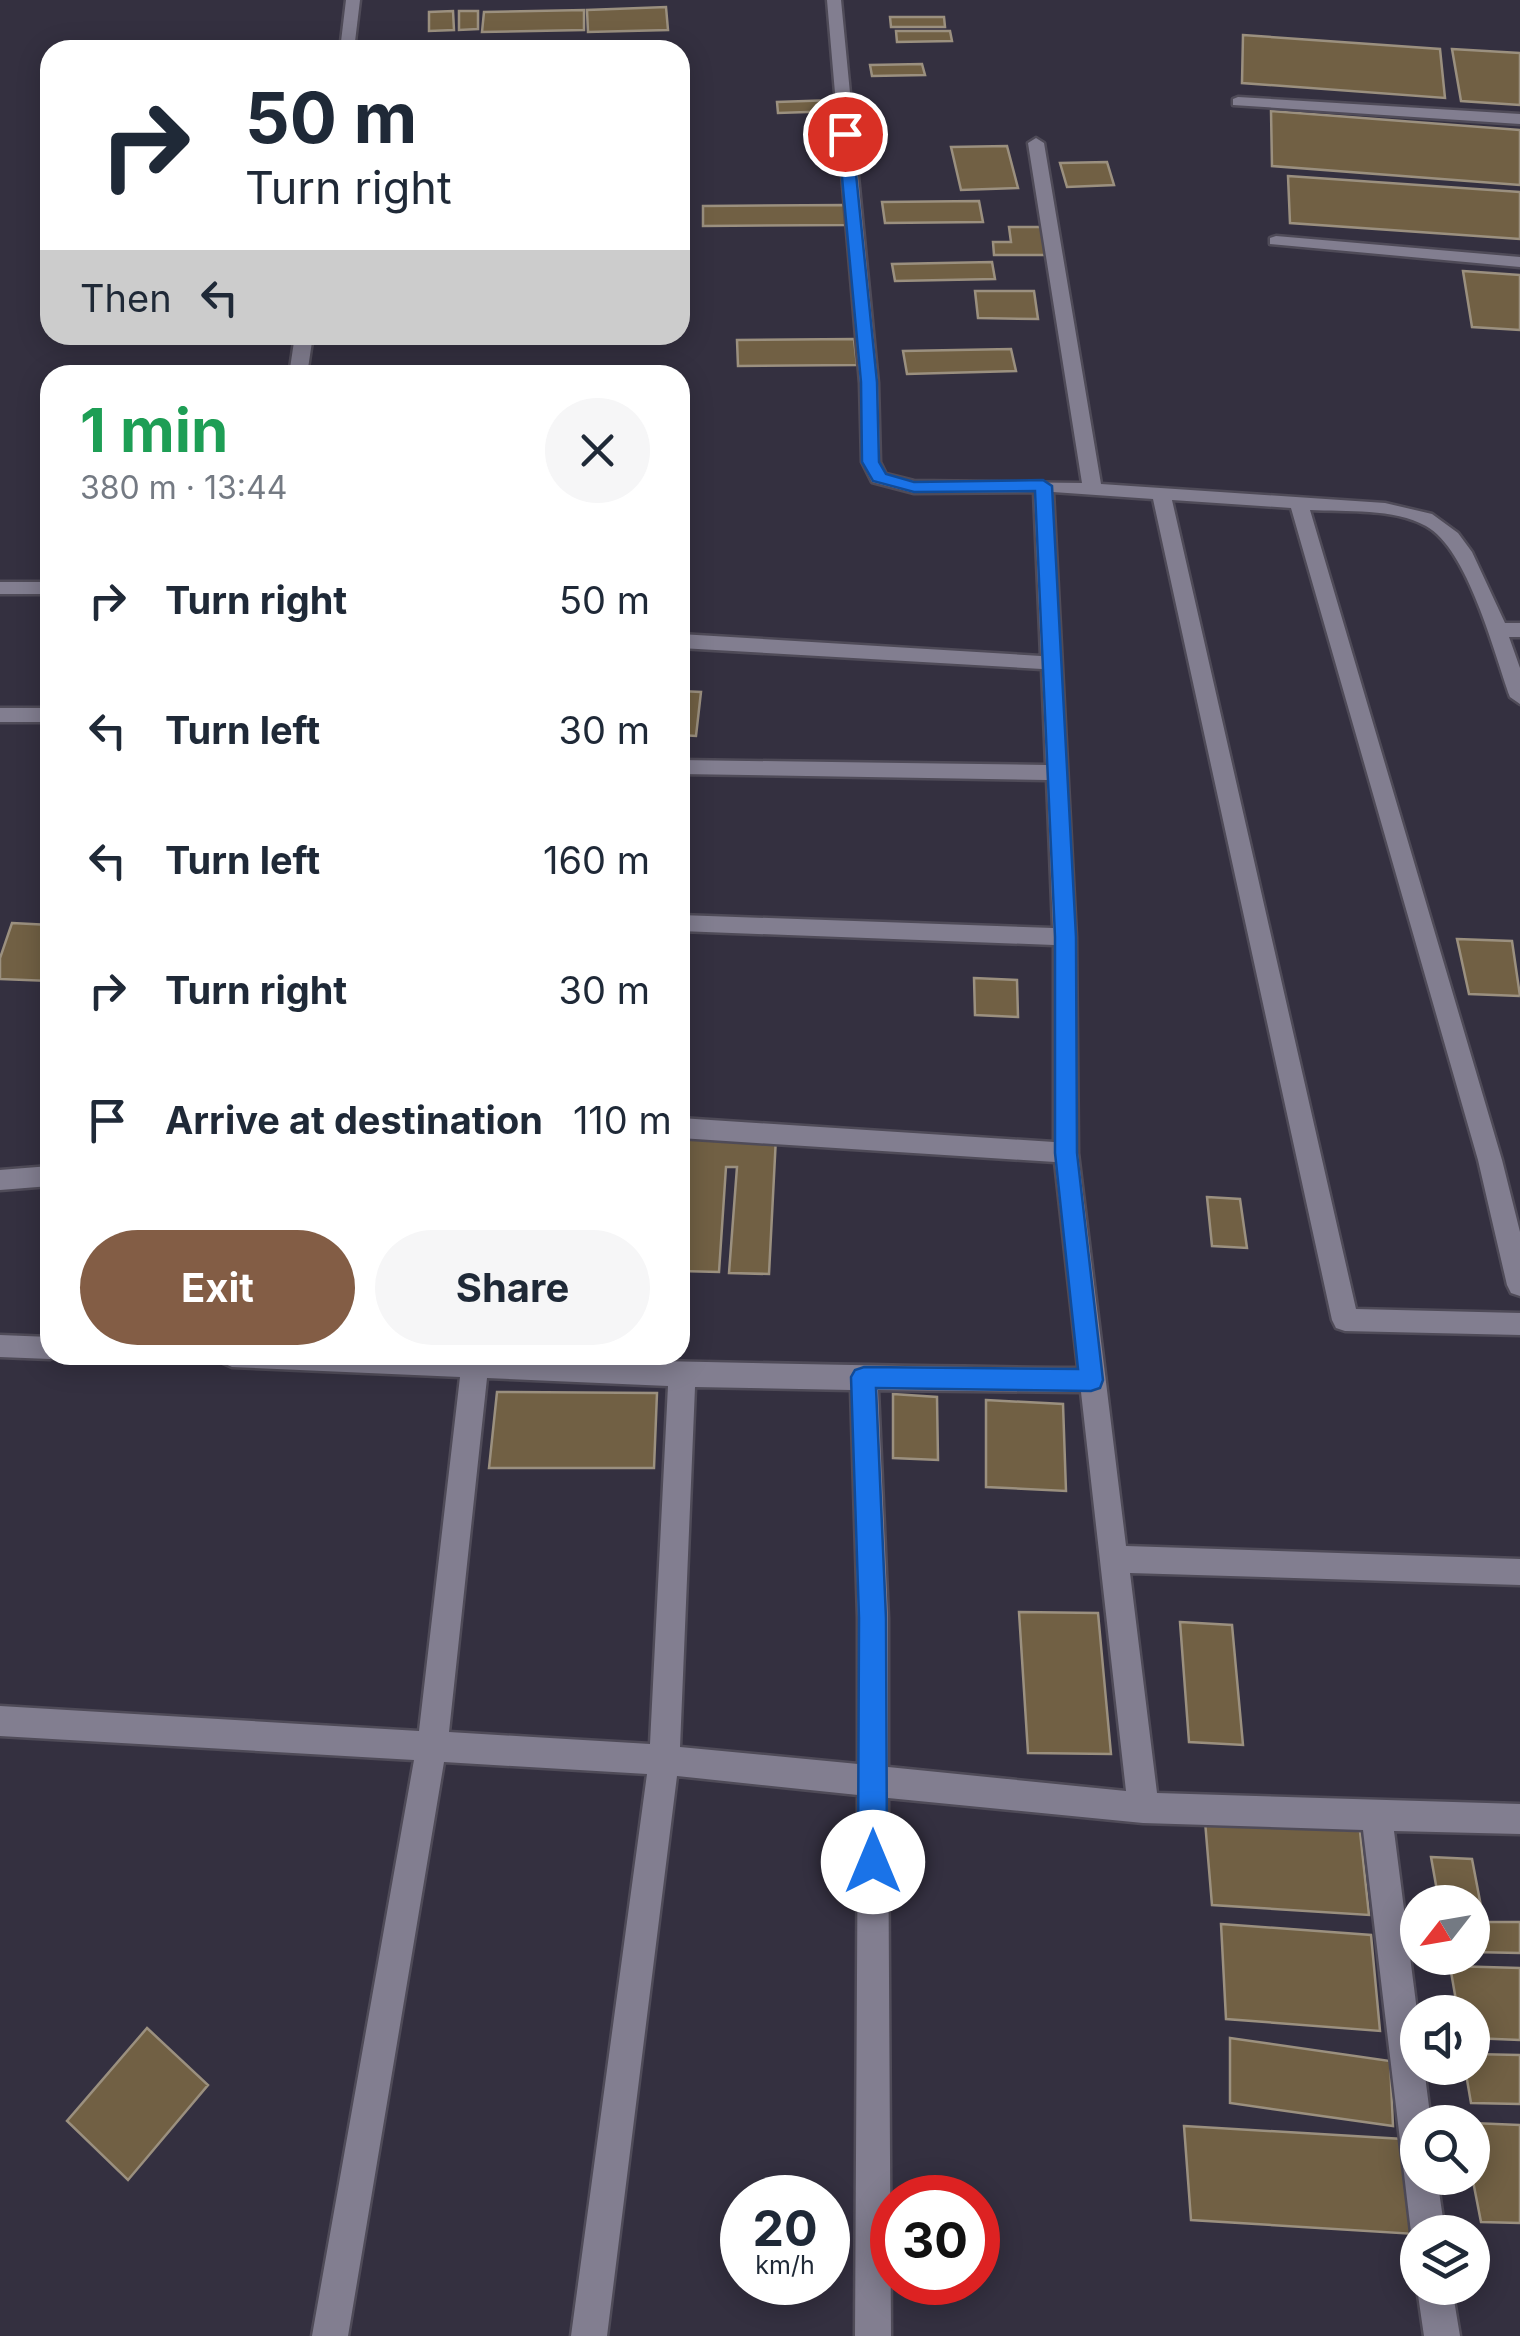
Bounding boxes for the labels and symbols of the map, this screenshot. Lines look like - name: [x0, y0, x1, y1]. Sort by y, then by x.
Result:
- pin: [803, 92, 888, 177]
- position arrow: [821, 1810, 925, 1914]
- north arrow: [1400, 1885, 1490, 1975]
- speed limit sign: 30: [870, 2175, 1000, 2305]

